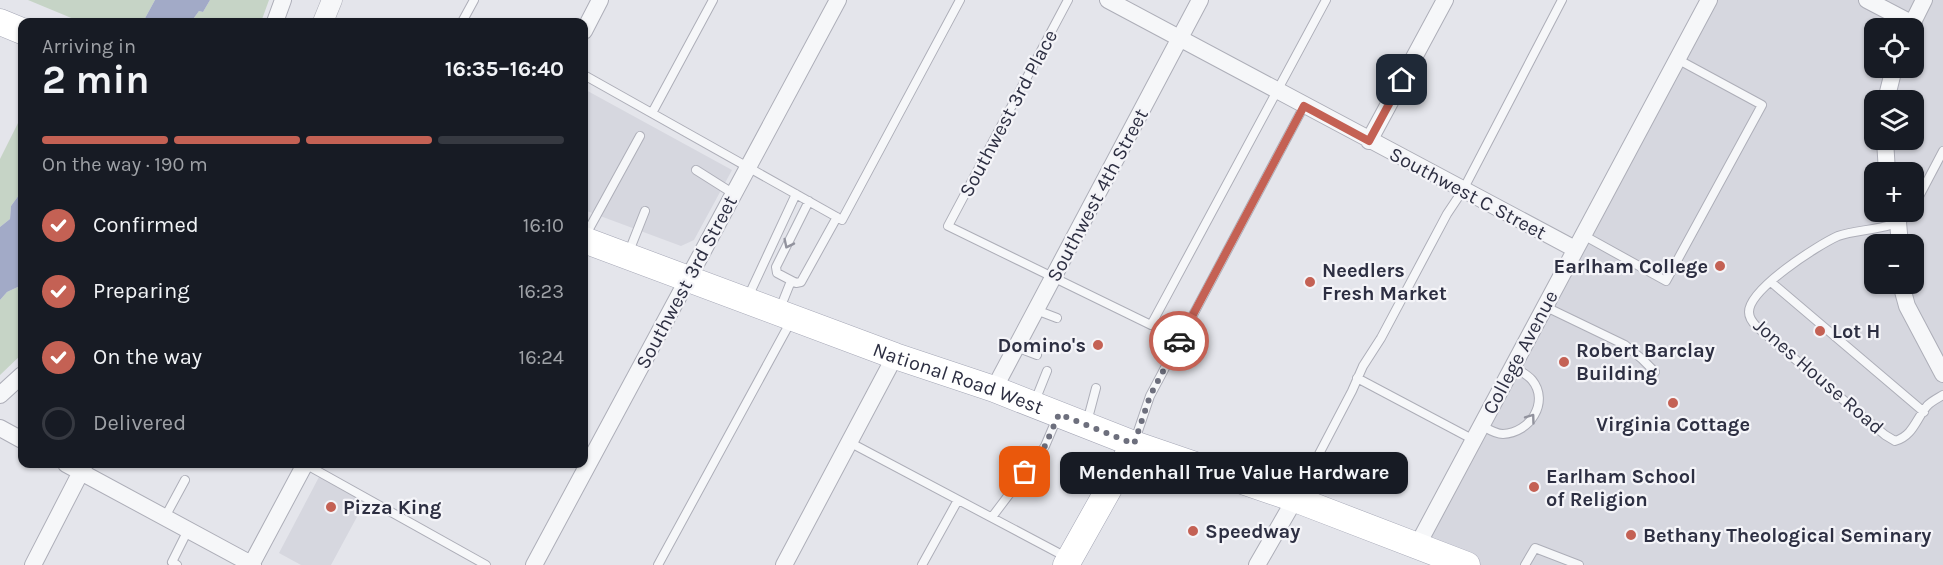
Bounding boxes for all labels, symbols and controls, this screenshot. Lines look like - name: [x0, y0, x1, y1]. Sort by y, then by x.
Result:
- map controls: [1864, 18, 1924, 294]
- button: locate: [1864, 18, 1924, 78]
- street label: Southwest 3rd Place: [955, 26, 1062, 201]
- text: Arriving in: [42, 35, 136, 58]
- pin: [1376, 54, 1427, 105]
- text: 16:35–16:40: [445, 56, 564, 82]
- text: 2 min: [42, 57, 150, 103]
- icon: home: [1385, 63, 1418, 96]
- button: layers: [1864, 90, 1924, 150]
- street label: Southwest 4th Street: [1042, 104, 1153, 286]
- street label: Southwest C Street: [1385, 142, 1550, 245]
- text: On the way · 190 m: [42, 153, 208, 176]
- button: +: [1864, 162, 1924, 222]
- street label: Southwest 3rd Street: [631, 191, 742, 373]
- icon: check: [42, 209, 75, 242]
- text: Confirmed: [93, 212, 199, 238]
- text: 16:10: [523, 214, 564, 237]
- button: −: [1864, 234, 1924, 294]
- one-way arrow: [783, 237, 795, 248]
- place label: Earlham College: [1553, 255, 1708, 278]
- place label: Needlers Fresh Market: [1322, 259, 1447, 305]
- marker: Earlham College: [1713, 259, 1727, 273]
- icon: check: [42, 275, 75, 308]
- marker: Needlers Fresh Market: [1303, 275, 1317, 289]
- text: Preparing: [93, 278, 190, 304]
- text: 16:23: [518, 280, 564, 303]
- street label: College Avenue: [1478, 286, 1563, 418]
- courier: [1149, 311, 1209, 371]
- street label: Jones House Road: [1749, 314, 1888, 439]
- place label: Lot H: [1832, 320, 1880, 343]
- marker: Lot H: [1813, 324, 1827, 338]
- icon: car: [1163, 325, 1196, 358]
- place label: Domino's: [997, 334, 1086, 357]
- street label: National Road West: [870, 338, 1047, 419]
- marker: Domino's: [1091, 338, 1105, 352]
- place label: Robert Barclay Building: [1576, 339, 1715, 385]
- icon: check: [42, 341, 75, 374]
- text: On the way: [93, 344, 202, 370]
- text: 16:24: [519, 346, 564, 369]
- marker: Robert Barclay Building: [1557, 355, 1571, 369]
- marker: Virginia Cottage: [1666, 396, 1680, 410]
- text: Delivered: [93, 410, 186, 436]
- one-way arrow: [1524, 413, 1535, 424]
- place label: Virginia Cottage: [1596, 413, 1750, 436]
- pin: [999, 446, 1050, 497]
- callout: Mendenhall True Value Hardware: [1061, 451, 1409, 493]
- icon: bag: [1008, 455, 1041, 488]
- text: Mendenhall True Value Hardware: [1079, 461, 1389, 484]
- place label: Earlham School of Religion: [1546, 465, 1696, 511]
- marker: Earlham School of Religion: [1527, 480, 1541, 494]
- place label: Pizza King: [343, 496, 442, 519]
- marker: Pizza King: [324, 500, 338, 514]
- place label: Speedway: [1205, 520, 1300, 543]
- marker: Speedway: [1186, 524, 1200, 538]
- place label: Bethany Theological Seminary: [1643, 524, 1931, 547]
- marker: Bethany Theological Seminary: [1624, 528, 1638, 542]

